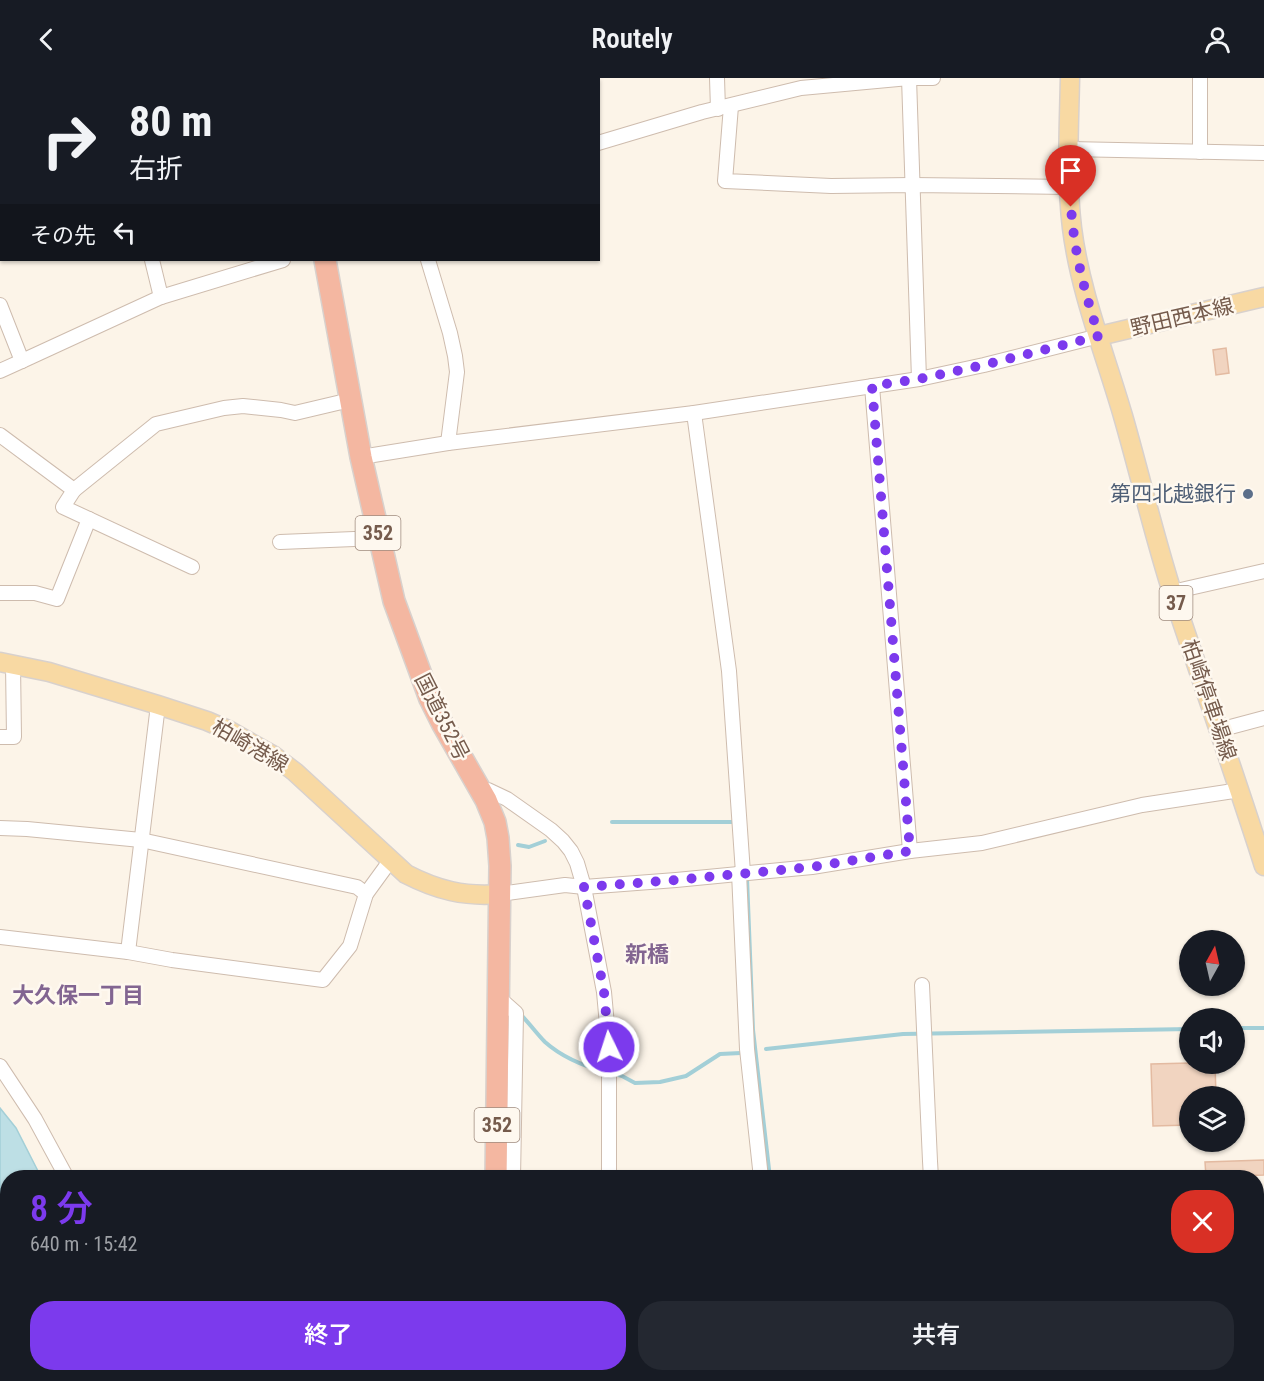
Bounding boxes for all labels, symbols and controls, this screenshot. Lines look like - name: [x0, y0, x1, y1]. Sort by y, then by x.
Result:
- icon: back: [30, 23, 63, 56]
- text: Routely: [591, 23, 673, 55]
- icon: person: [1201, 23, 1234, 56]
- text: 80 m: [129, 97, 212, 146]
- icon: right: [30, 102, 108, 180]
- pin: [1045, 145, 1096, 207]
- text: 右折: [129, 153, 183, 185]
- icon: arrive: [1054, 154, 1087, 187]
- icon: left: [108, 216, 141, 249]
- text: その先: [30, 223, 96, 248]
- street label: 野田西本線: [1128, 293, 1236, 341]
- place label: 第四北越銀行: [1110, 482, 1236, 506]
- marker: 第四北越銀行: [1241, 487, 1255, 501]
- road number: 352: [356, 516, 400, 550]
- road number: 37: [1160, 586, 1192, 620]
- street label: 柏崎停車場線: [1177, 637, 1241, 763]
- street label: 国道352号: [410, 670, 474, 764]
- street label: 柏崎港線: [208, 715, 292, 777]
- north arrow: [1179, 930, 1245, 996]
- map controls: [1179, 930, 1245, 1152]
- district label: 新橋: [625, 942, 669, 967]
- district label: 大久保一丁目: [12, 983, 144, 1008]
- button: sound: [1179, 1008, 1245, 1074]
- position arrow: [577, 1015, 641, 1079]
- button: layers: [1179, 1086, 1245, 1152]
- road number: 352: [474, 1108, 520, 1142]
- text: 8 分: [30, 1188, 92, 1230]
- button: close: [1171, 1190, 1234, 1253]
- text: 640 m · 15:42: [30, 1232, 137, 1256]
- button: 終了: [30, 1301, 626, 1370]
- button: 共有: [638, 1301, 1234, 1370]

